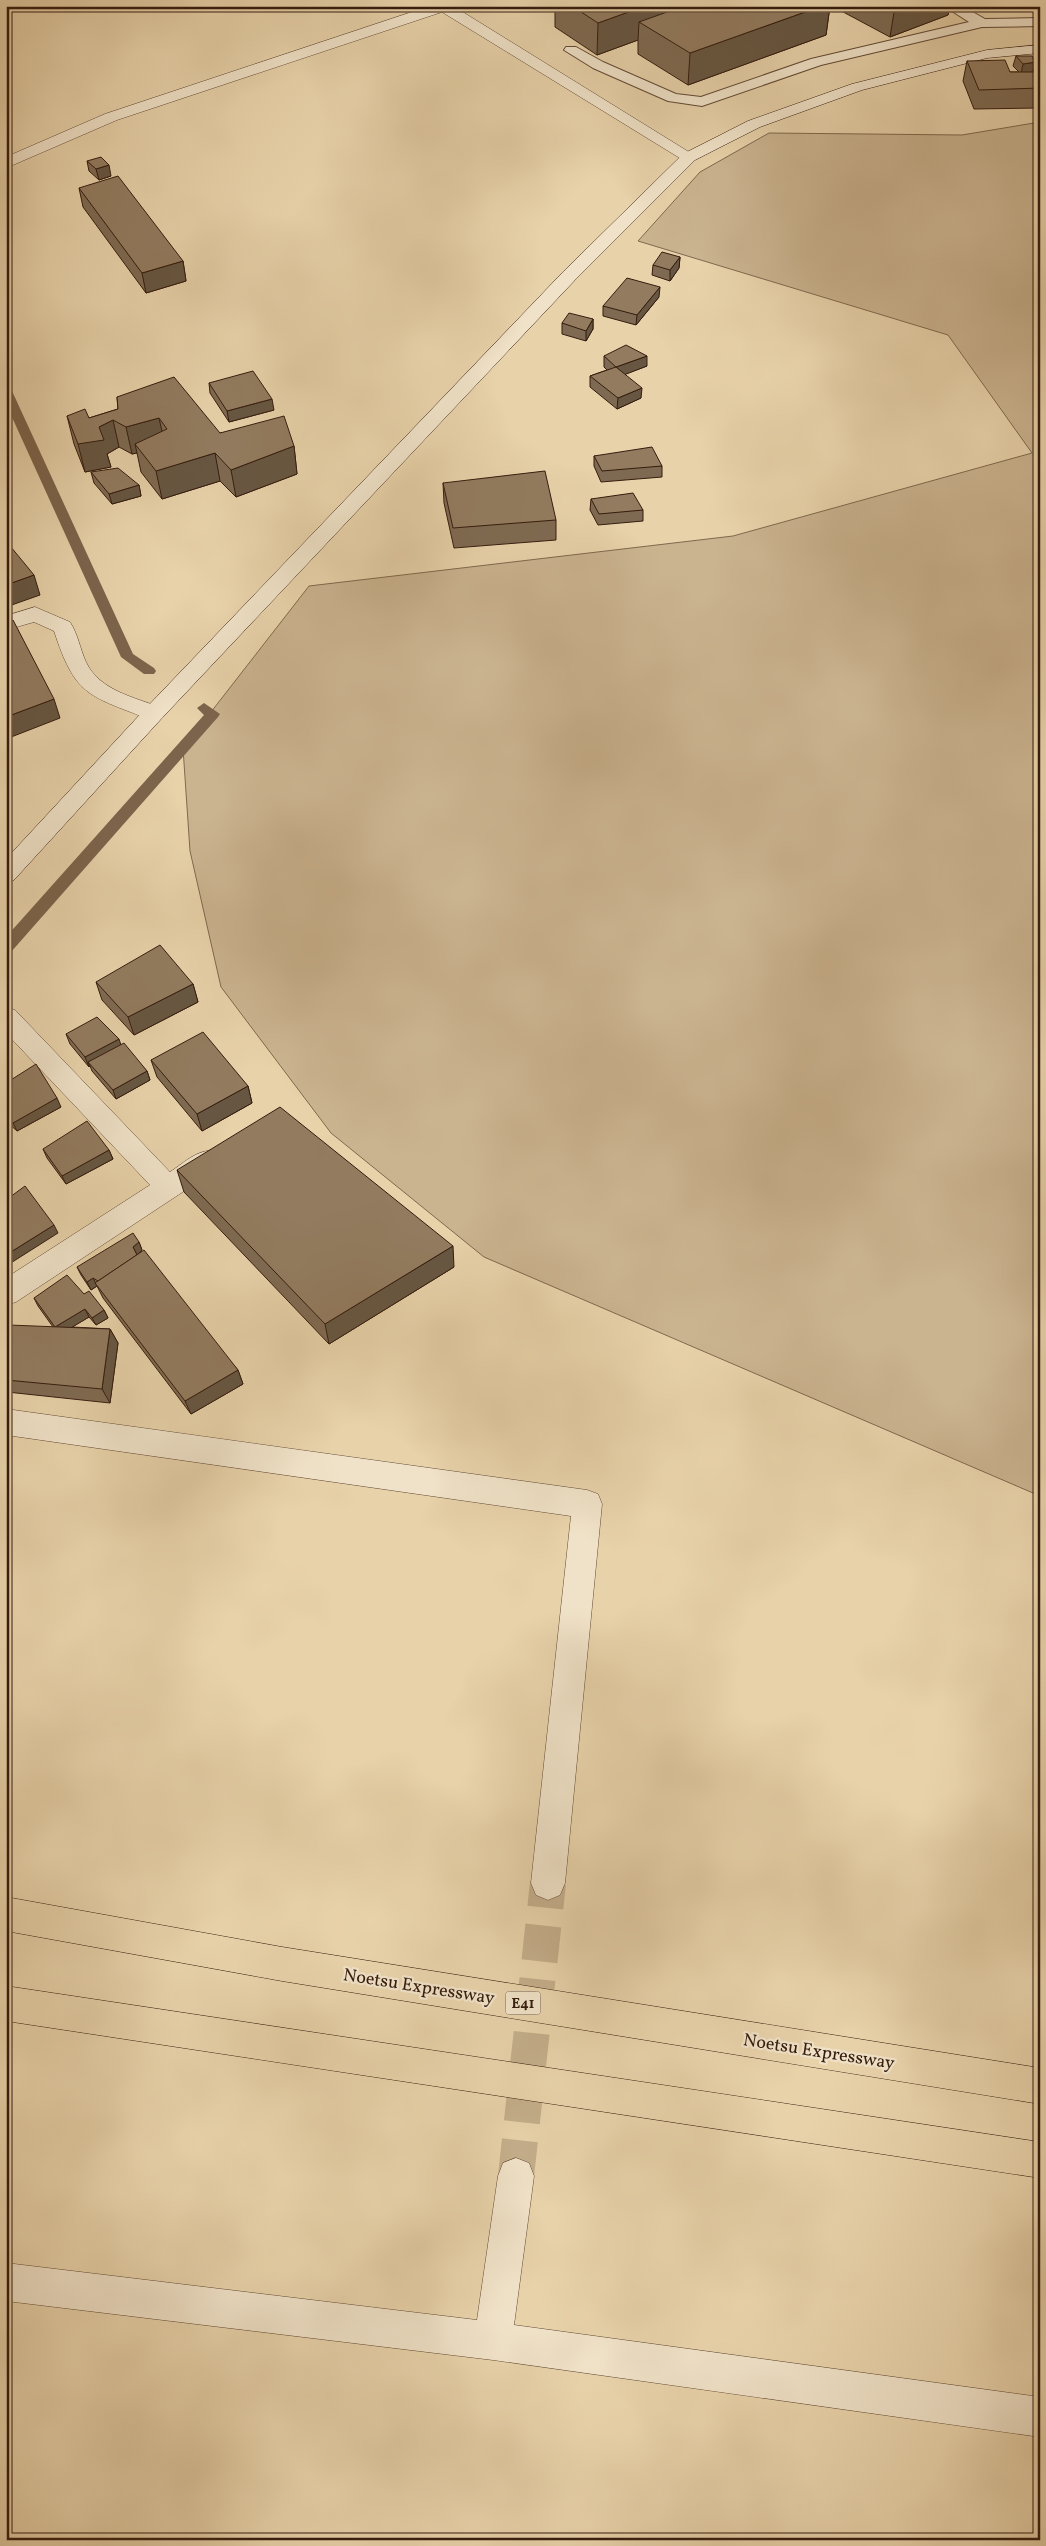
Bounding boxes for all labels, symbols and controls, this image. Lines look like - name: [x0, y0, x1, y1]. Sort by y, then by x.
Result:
- street label: Noetsu Expressway: [341, 1963, 497, 2012]
- road number: E41: [506, 1992, 540, 2015]
- street label: Noetsu Expressway: [741, 2028, 897, 2077]

